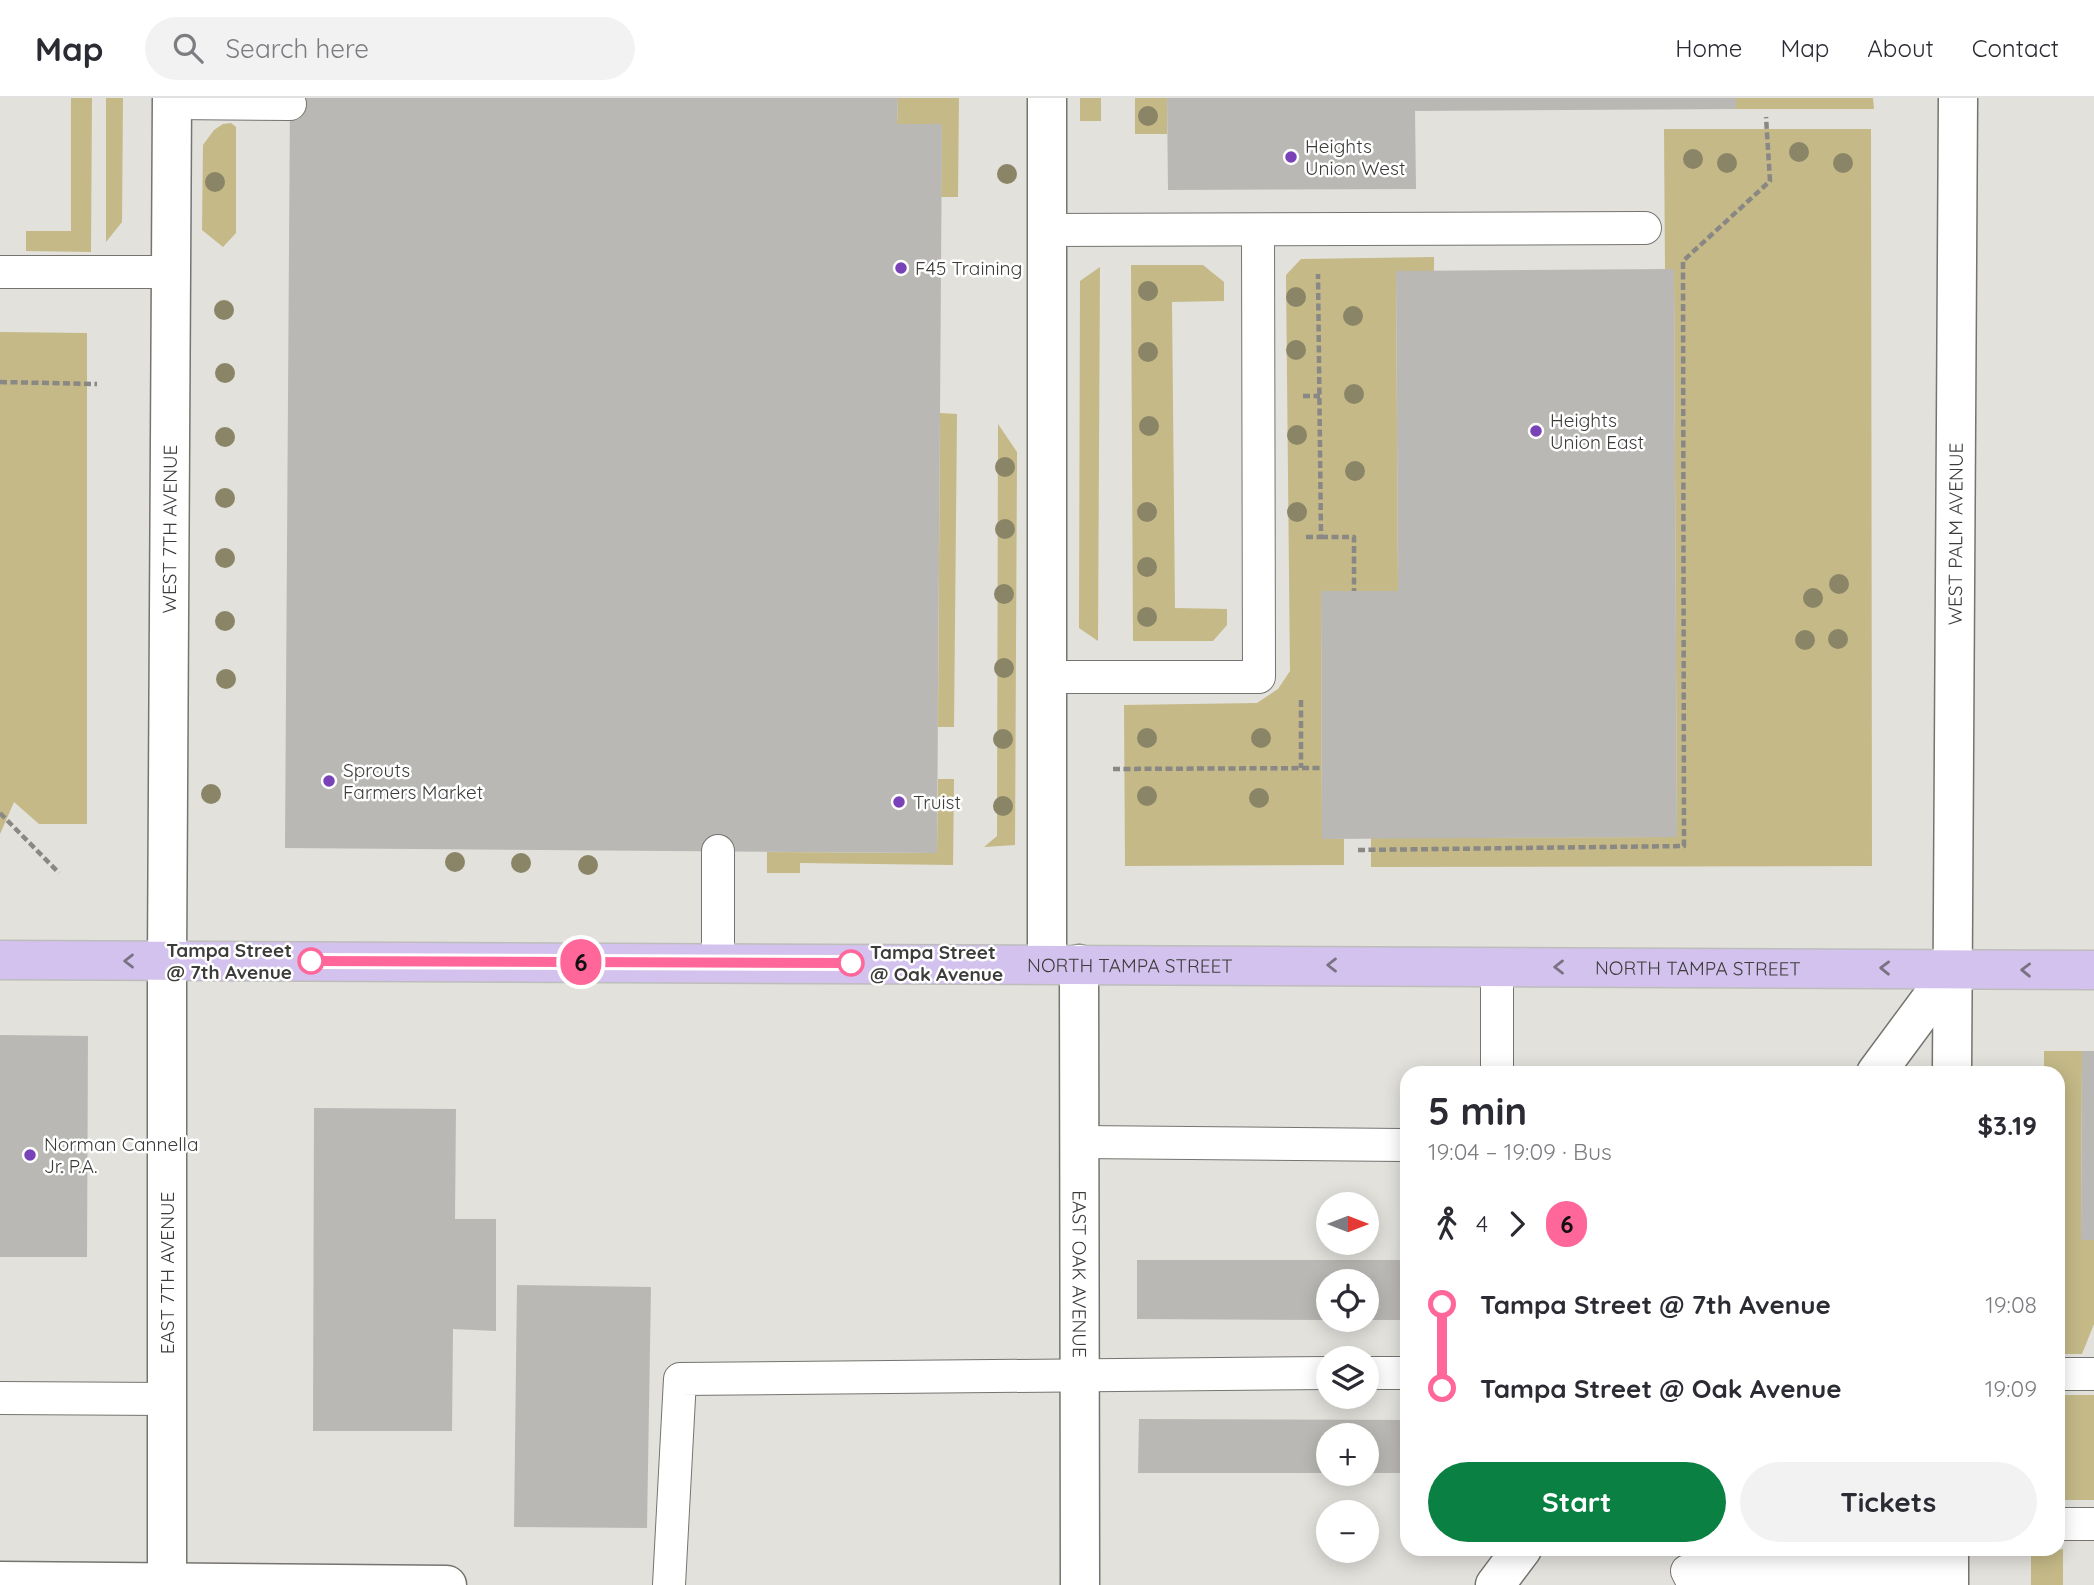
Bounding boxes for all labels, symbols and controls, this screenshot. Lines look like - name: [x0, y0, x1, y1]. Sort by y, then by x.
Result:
- search box: [145, 17, 635, 80]
- text: Map: [35, 28, 103, 69]
- icon: search: [169, 29, 207, 67]
- text: Search here: [225, 32, 369, 65]
- text: Home: [1675, 33, 1742, 63]
- text: Map: [1780, 33, 1829, 63]
- text: About: [1867, 33, 1934, 63]
- text: Contact: [1972, 33, 2059, 63]
- place label: Heights Union West: [1305, 134, 1405, 180]
- marker: Heights Union West: [1283, 149, 1299, 165]
- place label: F45 Training: [915, 256, 1022, 280]
- marker: F45 Training: [893, 260, 909, 276]
- place label: Heights Union East: [1550, 408, 1644, 454]
- marker: Heights Union East: [1528, 423, 1544, 439]
- street label: WEST PALM AVENUE: [1943, 443, 1968, 625]
- street label: WEST 7TH AVENUE: [157, 445, 182, 613]
- place label: Sprouts Farmers Market: [343, 758, 483, 804]
- marker: Sprouts Farmers Market: [321, 773, 337, 789]
- place label: Truist: [913, 790, 961, 814]
- marker: Truist: [891, 794, 907, 810]
- place label: Tampa Street @ 7th Avenue: [166, 938, 292, 984]
- line badge: 6: [558, 939, 604, 985]
- place label: Tampa Street @ Oak Avenue: [870, 940, 1003, 986]
- text: 6: [574, 947, 588, 977]
- marker: Tampa Street @ 7th Avenue: [298, 948, 324, 974]
- marker: Tampa Street @ Oak Avenue: [838, 950, 864, 976]
- one-way arrow: [123, 953, 133, 969]
- street label: NORTH TAMPA STREET: [1027, 953, 1233, 978]
- street label: NORTH TAMPA STREET: [1595, 956, 1801, 981]
- one-way arrow: [1326, 957, 1336, 973]
- one-way arrow: [1553, 959, 1564, 974]
- one-way arrow: [1879, 960, 1889, 976]
- one-way arrow: [2020, 962, 2031, 977]
- text: 5 min: [1428, 1087, 1527, 1135]
- text: $3.19: [1977, 1109, 2037, 1142]
- place label: Norman Cannella Jr. P.A.: [44, 1132, 199, 1178]
- text: 19:04 – 19:09 · Bus: [1428, 1137, 1612, 1166]
- marker: Norman Cannella Jr. P.A.: [22, 1147, 38, 1163]
- street label: EAST OAK AVENUE: [1067, 1190, 1092, 1358]
- street label: EAST 7TH AVENUE: [155, 1192, 179, 1354]
- north arrow: [1316, 1192, 1379, 1255]
- map controls: [1316, 1192, 1379, 1563]
- icon: walk: [1428, 1205, 1466, 1243]
- icon: forward: [1498, 1205, 1536, 1243]
- text: 4: [1476, 1209, 1488, 1238]
- text: 6: [1560, 1209, 1573, 1239]
- button: locate: [1316, 1269, 1379, 1332]
- text: Tampa Street @ 7th Avenue: [1480, 1288, 1831, 1321]
- text: 19:08: [1985, 1290, 2037, 1319]
- button: layers: [1316, 1346, 1379, 1409]
- text: Tampa Street @ Oak Avenue: [1480, 1372, 1842, 1405]
- text: 19:09: [1985, 1374, 2037, 1403]
- button: +: [1316, 1423, 1379, 1486]
- button: Start: [1428, 1462, 1726, 1542]
- button: Tickets: [1740, 1462, 2037, 1542]
- button: −: [1316, 1500, 1379, 1563]

